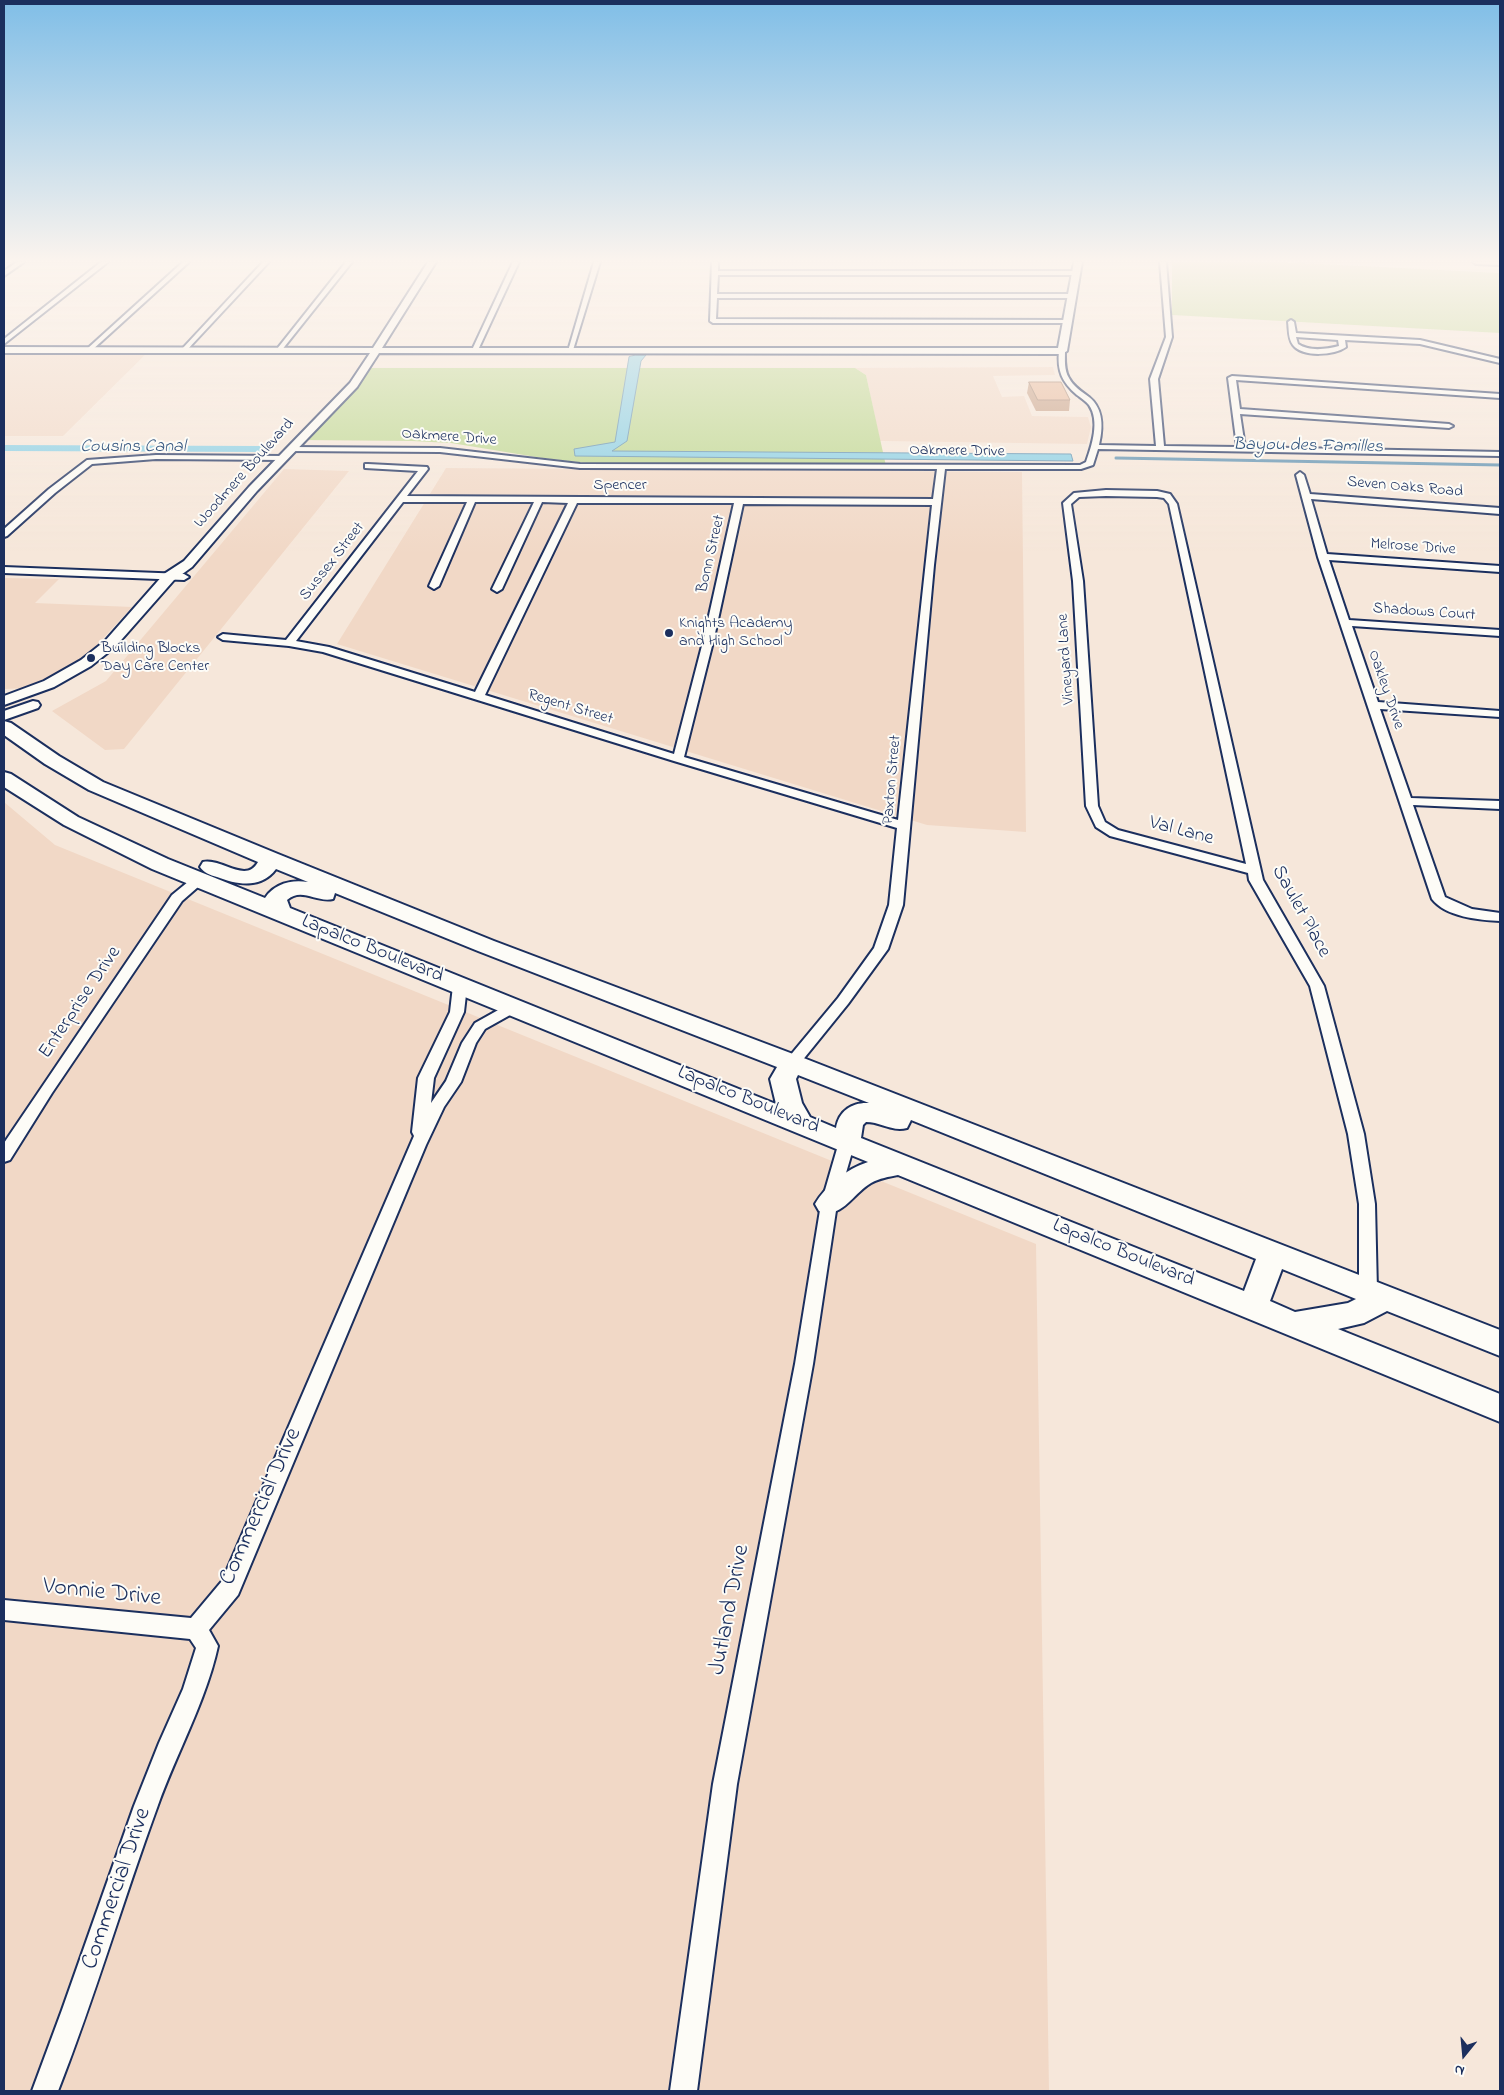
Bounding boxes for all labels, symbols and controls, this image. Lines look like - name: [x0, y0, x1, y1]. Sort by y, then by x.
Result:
- street label: Woodmere Boulevard: [191, 415, 299, 533]
- street label: Oakmere Drive: [401, 425, 497, 451]
- water label: Bayou des Familles: [1233, 435, 1383, 459]
- water label: Cousins Canal: [80, 437, 186, 459]
- street label: Oakmere Drive: [909, 442, 1005, 462]
- street label: Seven Oaks Road: [1346, 473, 1464, 503]
- street label: Spencer: [593, 476, 647, 496]
- street label: Bonn Street: [694, 513, 730, 595]
- street label: Sussex Street: [296, 519, 370, 605]
- street label: Melrose Drive: [1370, 535, 1456, 561]
- street label: Shadows Court: [1372, 600, 1476, 626]
- street label: Vineyard Lane: [1054, 613, 1080, 705]
- place label: Knights Academy and High School: [679, 614, 792, 652]
- marker: Knights Academy and High School: [663, 627, 675, 639]
- place label: Building Blocks Day Care Center: [101, 639, 209, 677]
- street label: Oakley Drive: [1363, 648, 1407, 732]
- marker: Building Blocks Day Care Center: [85, 652, 97, 664]
- street label: Regent Street: [525, 686, 615, 730]
- street label: Paxton Street: [880, 734, 906, 826]
- street label: Val Lane: [1146, 812, 1216, 852]
- street label: Saulet Place: [1265, 862, 1335, 962]
- street label: Lapalco Boulevard: [297, 911, 447, 989]
- street label: Enterprise Drive: [35, 942, 127, 1064]
- street label: Lapalco Boulevard: [673, 1062, 823, 1140]
- street label: Lapalco Boulevard: [1048, 1215, 1198, 1293]
- street label: Commercial Drive: [214, 1424, 310, 1590]
- street label: Jutland Drive: [704, 1543, 758, 1677]
- street label: Vonnie Drive: [42, 1573, 162, 1615]
- street label: Commercial Drive: [77, 1804, 159, 1974]
- north arrow: [1439, 2030, 1489, 2080]
- text: N: [1452, 2058, 1467, 2081]

